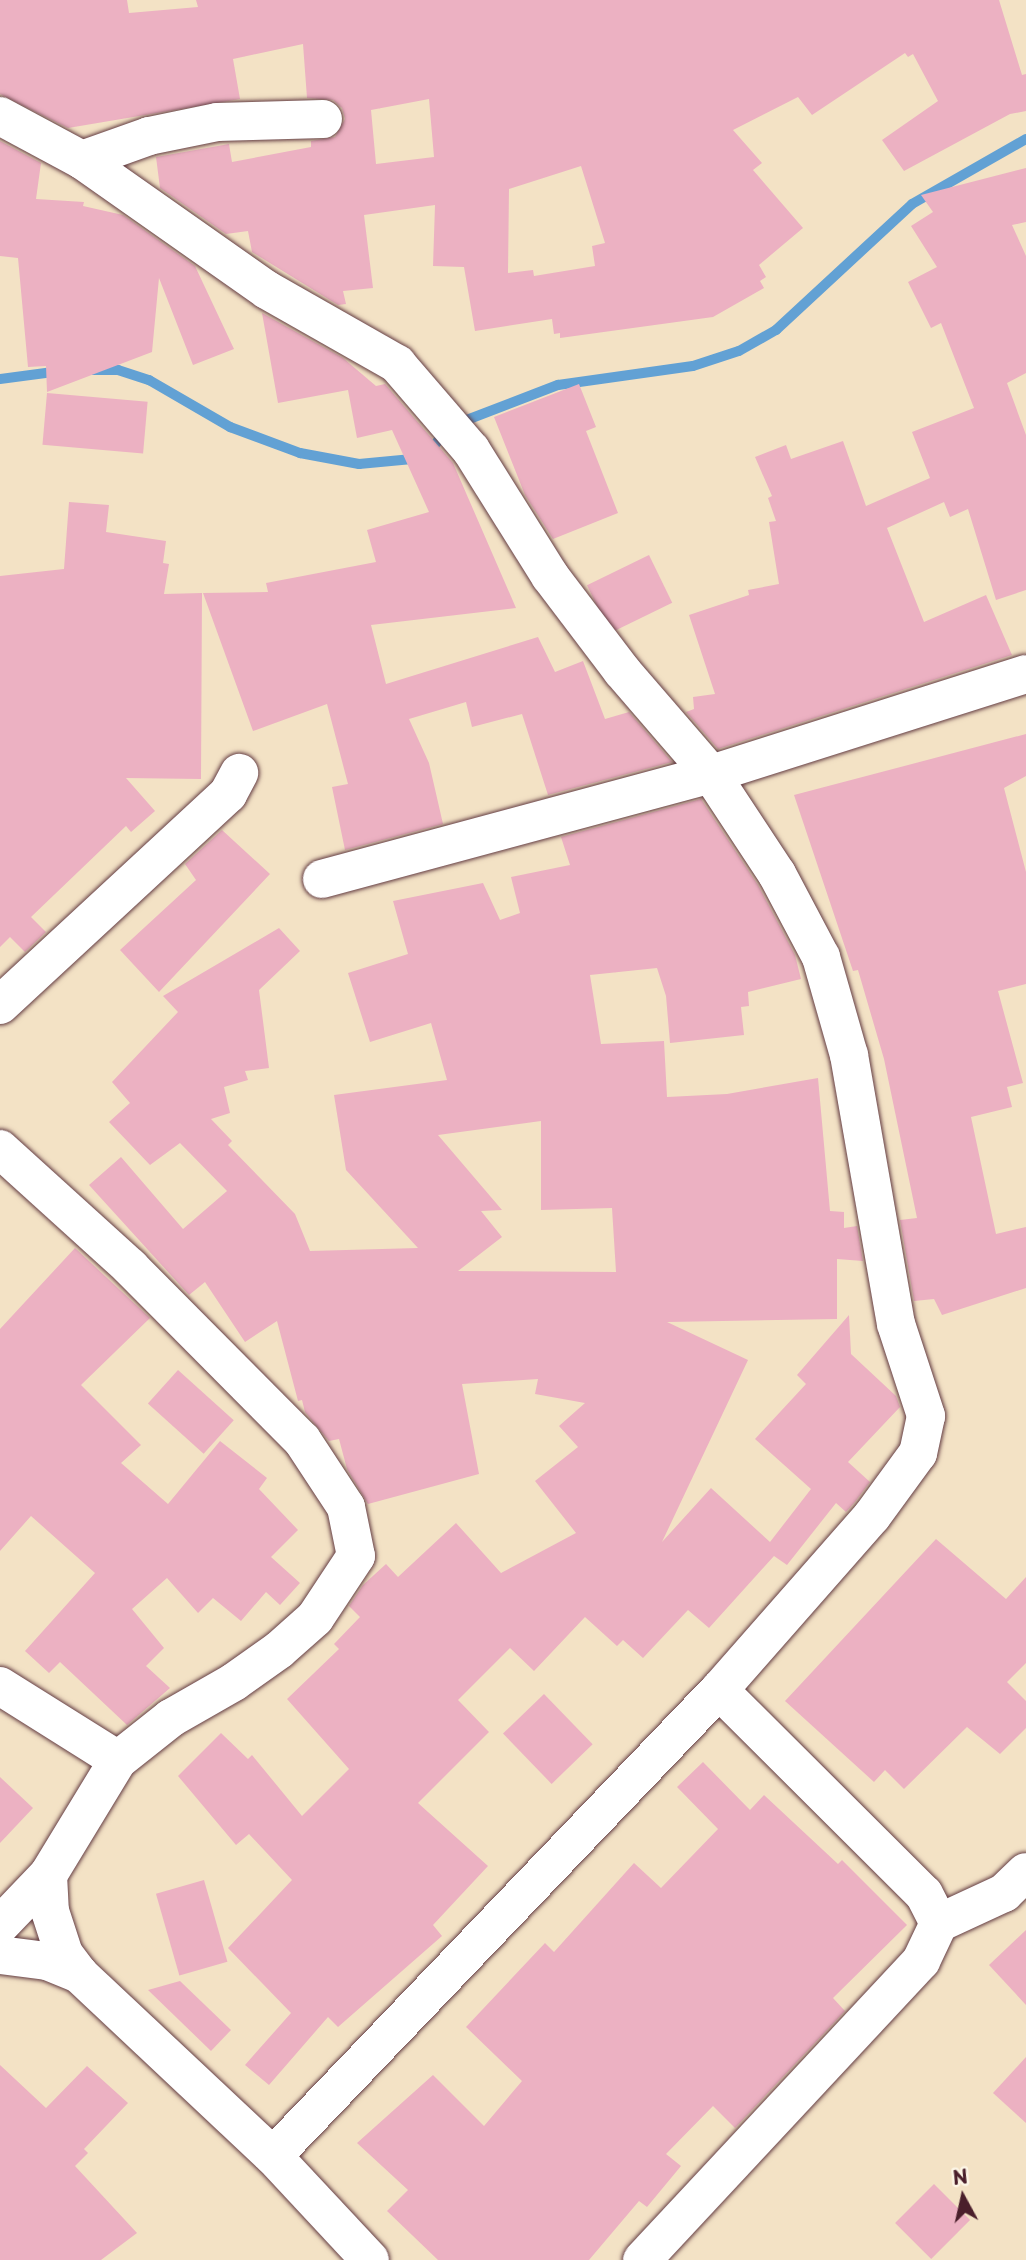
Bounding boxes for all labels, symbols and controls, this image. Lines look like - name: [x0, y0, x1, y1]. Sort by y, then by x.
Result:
- text: N: [951, 2161, 969, 2191]
- north arrow: [928, 2162, 998, 2232]

